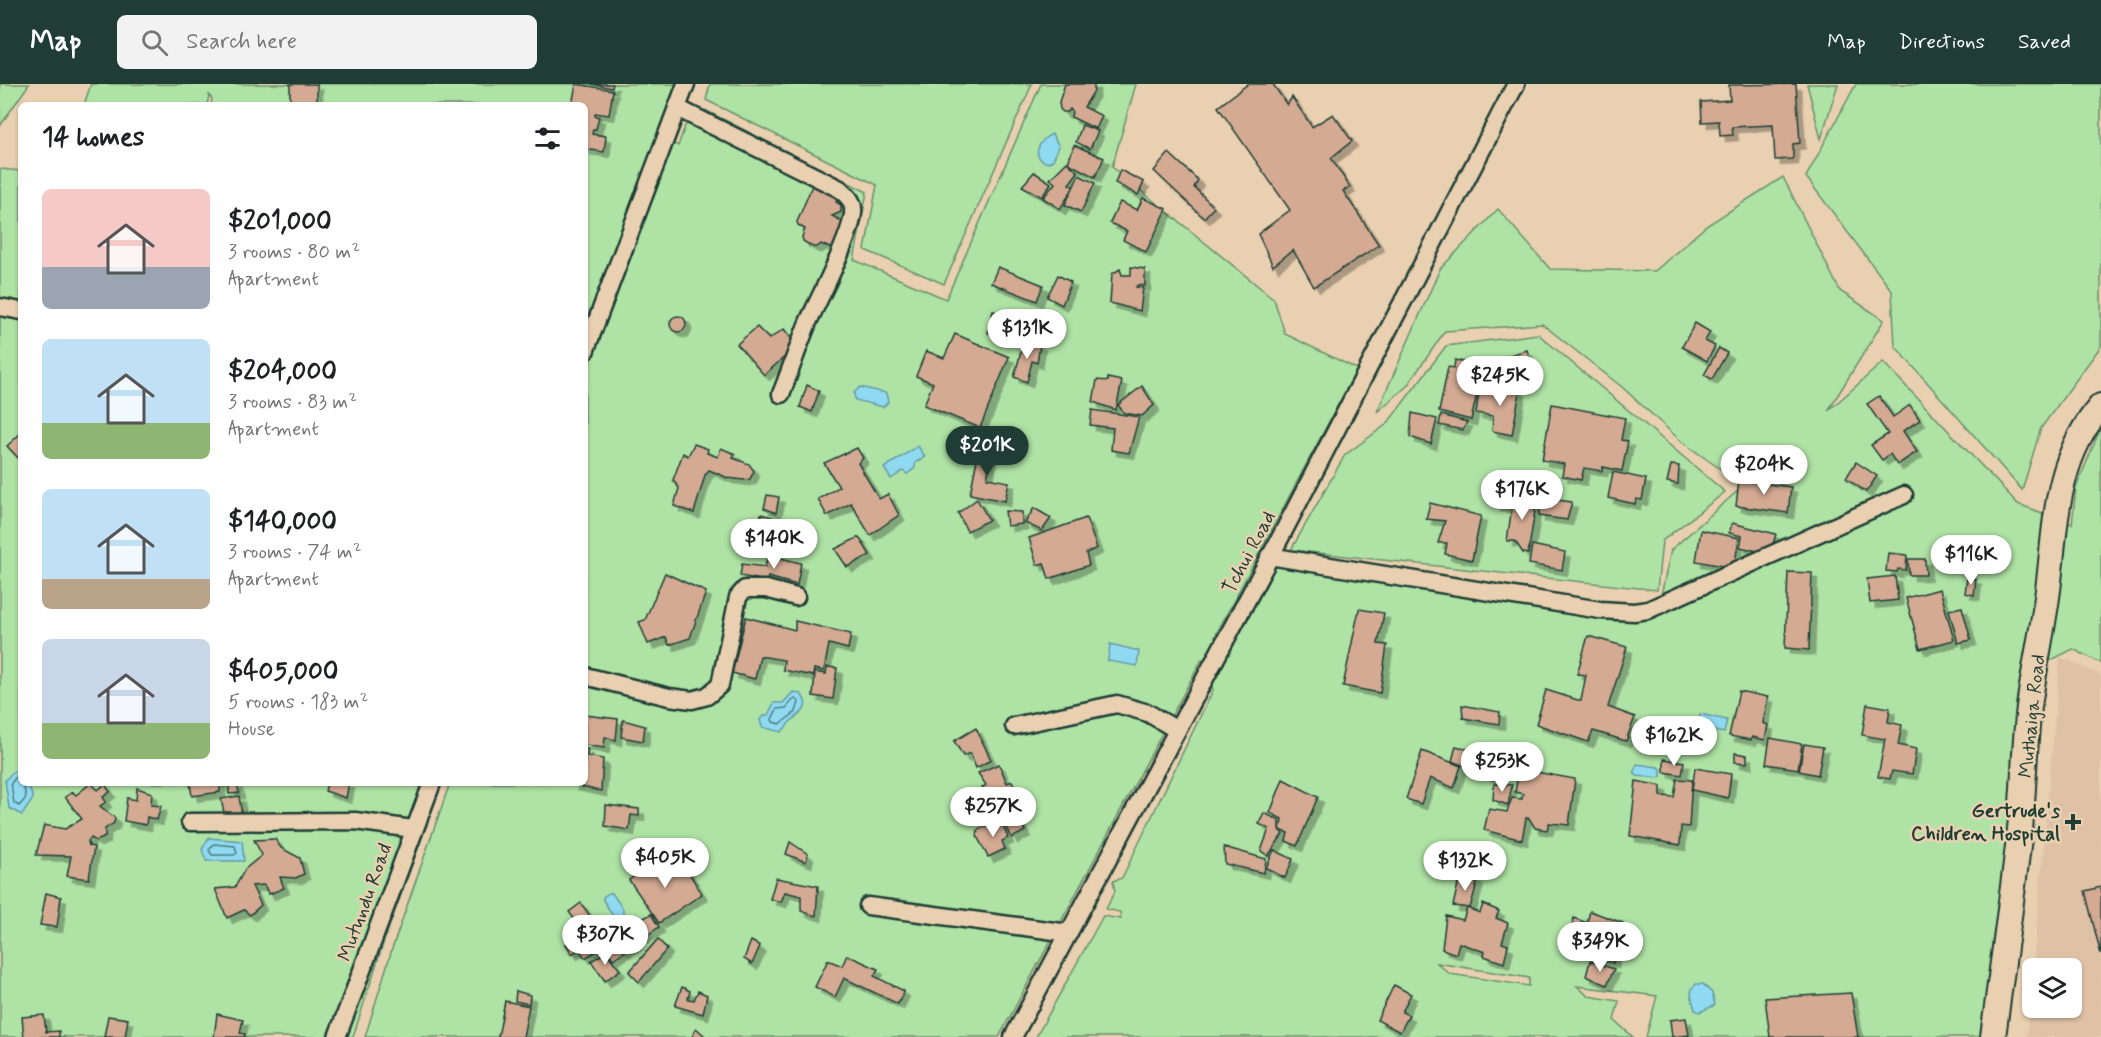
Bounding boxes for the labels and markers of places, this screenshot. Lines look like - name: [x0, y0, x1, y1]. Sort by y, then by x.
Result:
- pin: $131K: [985, 309, 1069, 360]
- pin: $245K: [1458, 356, 1542, 407]
- pin: $201K: [945, 426, 1029, 477]
- pin: $204K: [1722, 445, 1806, 496]
- pin: $176K: [1480, 470, 1564, 521]
- pin: $140K: [732, 519, 816, 570]
- pin: $116K: [1929, 535, 2013, 586]
- pin: $162K: [1632, 716, 1716, 767]
- pin: $253K: [1460, 742, 1544, 793]
- pin: $257K: [951, 787, 1035, 838]
- place label: Gertrude's Children Hospital: [1911, 798, 2060, 848]
- marker: Gertrude's Children Hospital: [2064, 813, 2082, 831]
- pin: $405K: [623, 838, 707, 889]
- pin: $132K: [1423, 841, 1507, 892]
- pin: $307K: [563, 915, 647, 966]
- pin: $349K: [1558, 922, 1642, 973]

